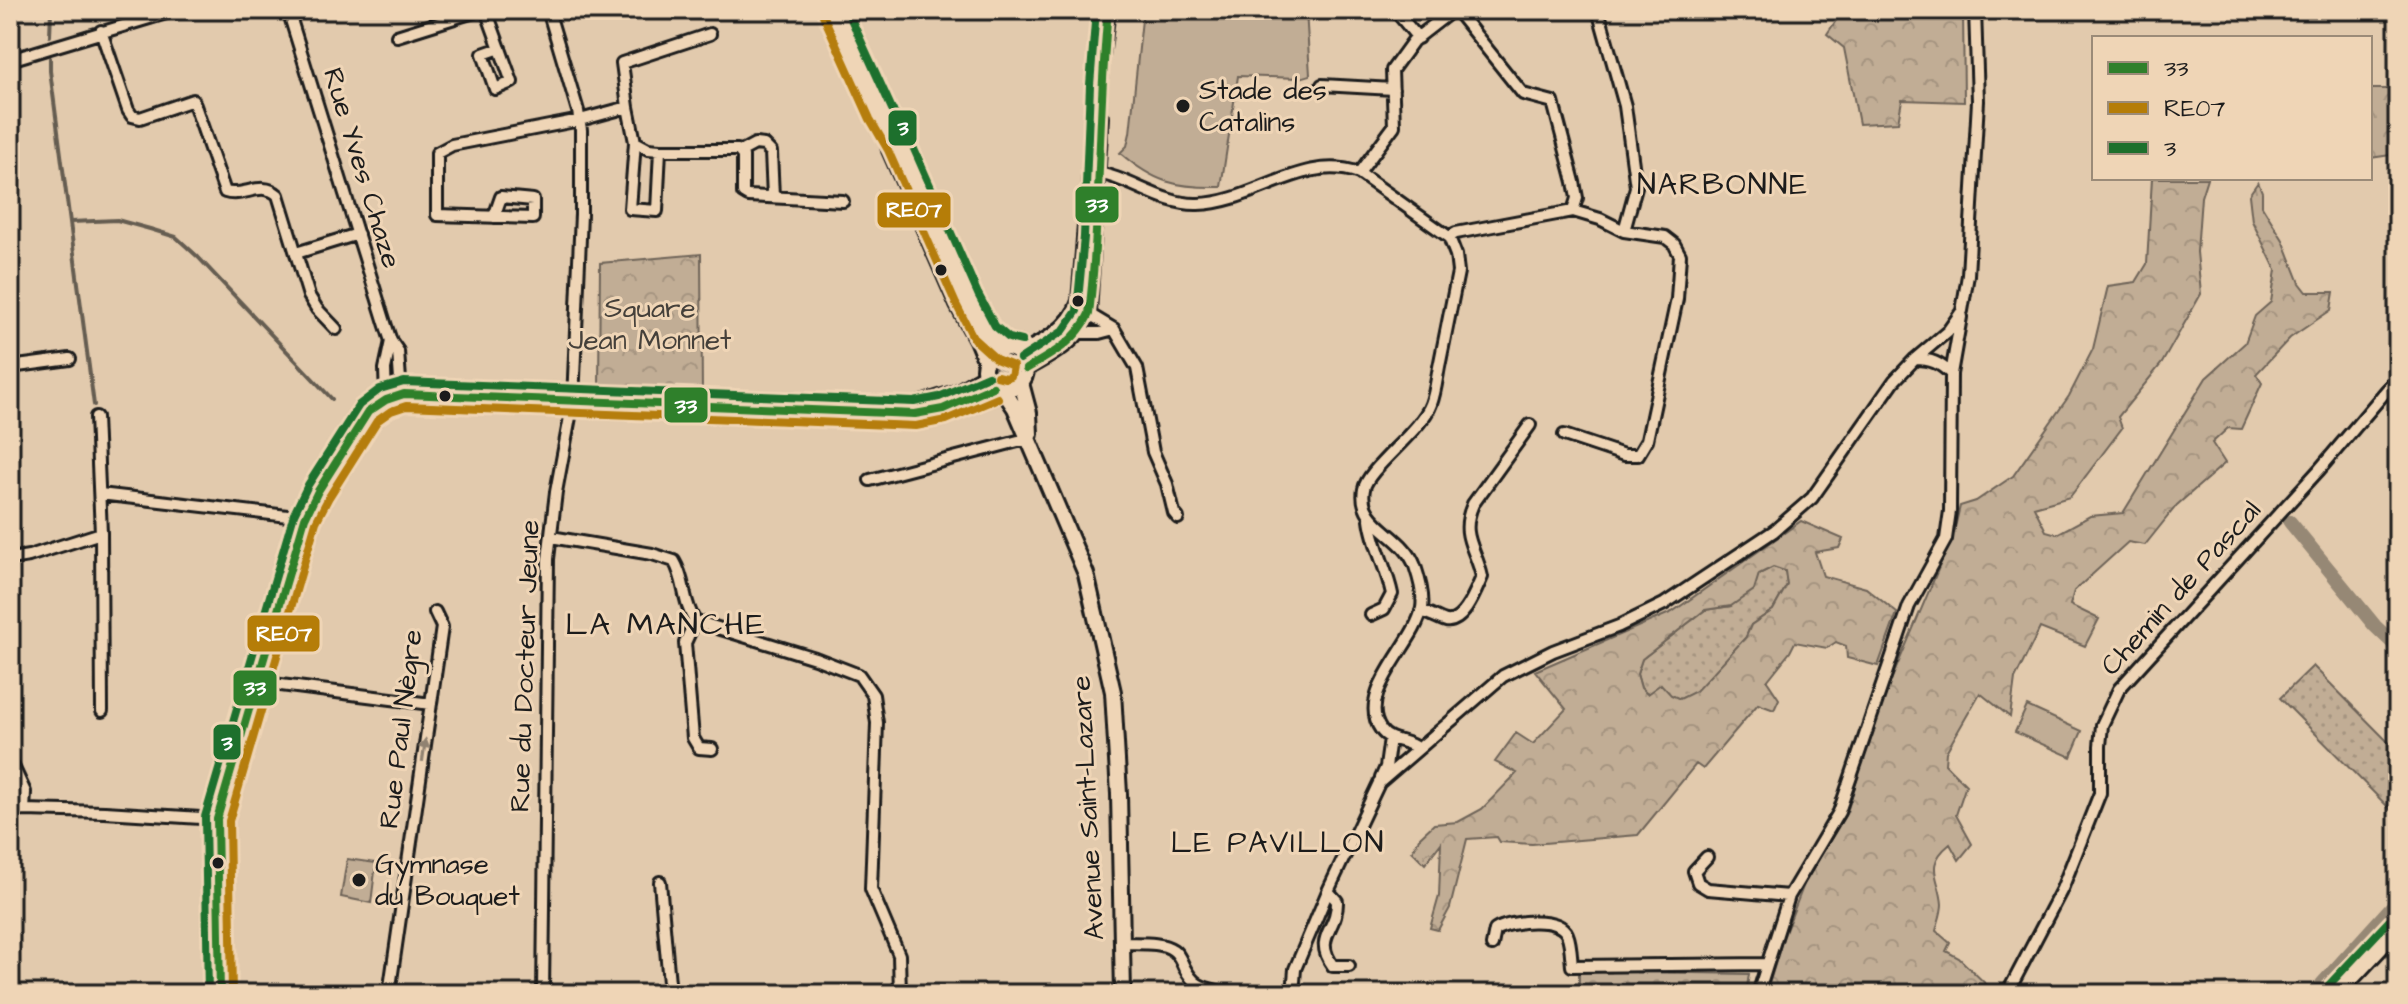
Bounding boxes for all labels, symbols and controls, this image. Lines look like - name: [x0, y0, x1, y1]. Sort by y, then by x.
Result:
- legend: [2092, 36, 2372, 180]
- text: 33: [2164, 52, 2188, 86]
- street label: Rue Yves Chaze: [313, 63, 411, 273]
- place label: Stade des Catalins: [1199, 71, 1327, 142]
- text: RE07: [2164, 92, 2225, 126]
- marker: Stade des Catalins: [1174, 97, 1192, 115]
- line badge: 3: [887, 109, 918, 147]
- text: 3: [896, 113, 909, 144]
- text: 3: [2164, 132, 2176, 166]
- district label: NARBONNE: [1637, 164, 1809, 206]
- line badge: 33: [1074, 185, 1120, 224]
- text: 33: [1085, 190, 1109, 221]
- line badge: RE07: [876, 191, 952, 229]
- text: RE07: [886, 195, 943, 226]
- unlabelled marker: [933, 262, 949, 278]
- park label: Square Jean Monnet: [569, 289, 732, 360]
- unlabelled marker: [1070, 293, 1086, 309]
- line badge: 33: [663, 386, 709, 424]
- unlabelled marker: [437, 388, 453, 404]
- text: 33: [674, 391, 698, 422]
- street label: Chemin de Pascal: [2092, 492, 2270, 684]
- street label: Rue du Docteur Jeune: [500, 519, 550, 813]
- district label: LA MANCHE: [565, 602, 767, 647]
- line badge: RE07: [246, 614, 321, 653]
- text: RE07: [256, 619, 313, 650]
- street label: Rue Paul Nègre: [369, 627, 434, 831]
- line badge: 33: [232, 669, 278, 707]
- text: 33: [243, 673, 267, 704]
- street label: Avenue Saint-Lazare: [1062, 675, 1114, 941]
- line badge: 3: [212, 723, 242, 761]
- text: 3: [220, 728, 233, 759]
- one-way arrow: [418, 738, 431, 763]
- district label: LE PAVILLON: [1171, 822, 1385, 864]
- place label: Gymnase du Bouquet: [375, 845, 520, 916]
- unlabelled marker: [210, 855, 226, 871]
- marker: Gymnase du Bouquet: [350, 871, 368, 889]

